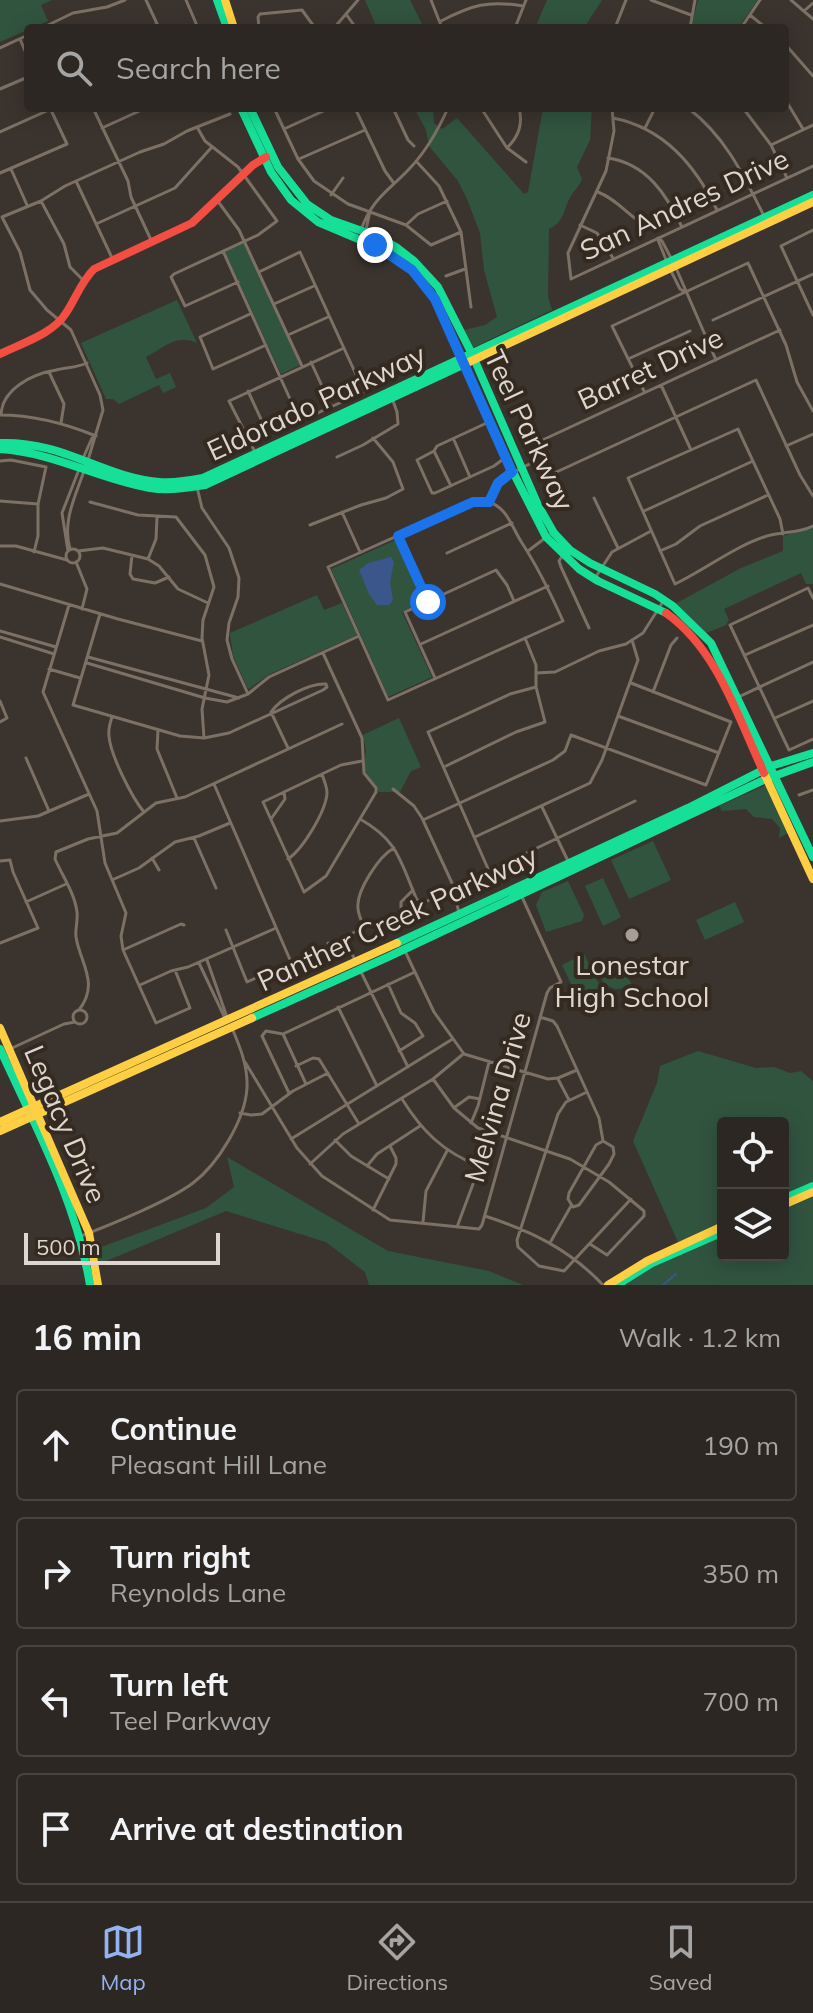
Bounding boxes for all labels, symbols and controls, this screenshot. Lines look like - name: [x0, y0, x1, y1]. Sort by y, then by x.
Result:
- search box: [24, 24, 789, 112]
- icon: search: [52, 46, 96, 90]
- text: Search here: [116, 49, 281, 87]
- street label: San Andres Drive: [574, 140, 794, 268]
- route end: [357, 227, 393, 263]
- street label: Barret Drive: [572, 319, 728, 417]
- street label: Eldorado Parkway: [201, 336, 431, 468]
- street label: Teel Parkway: [478, 344, 583, 516]
- route start: [410, 584, 446, 620]
- street label: Panther Creek Parkway: [251, 838, 543, 998]
- marker: Lonestar High School: [623, 926, 641, 944]
- place label: Lonestar High School: [554, 947, 710, 1014]
- street label: Melvina Drive: [456, 1008, 538, 1186]
- street label: Legacy Drive: [17, 1040, 115, 1208]
- map controls: [717, 1117, 789, 1261]
- button: locate: [717, 1117, 789, 1189]
- button: layers: [717, 1189, 789, 1261]
- scale bar: [24, 1229, 220, 1265]
- text: 500 m: [36, 1233, 101, 1261]
- text: 16 min: [32, 1316, 142, 1359]
- text: Walk · 1.2 km: [619, 1321, 781, 1354]
- text: Continue: [110, 1410, 237, 1448]
- icon: ahead: [34, 1423, 78, 1467]
- text: 190 m: [703, 1429, 779, 1462]
- text: Pleasant Hill Lane: [110, 1448, 327, 1481]
- text: Turn right: [110, 1538, 250, 1576]
- icon: right: [34, 1551, 78, 1595]
- text: 350 m: [703, 1557, 779, 1590]
- text: Reynolds Lane: [110, 1576, 286, 1609]
- text: Turn left: [110, 1666, 228, 1704]
- icon: left: [34, 1679, 78, 1723]
- text: 700 m: [703, 1685, 779, 1718]
- text: Teel Parkway: [110, 1704, 271, 1737]
- icon: arrive: [34, 1807, 78, 1851]
- text: Arrive at destination: [110, 1810, 404, 1848]
- tab: Map: [100, 1920, 146, 1996]
- tab: Directions: [347, 1920, 448, 1996]
- tab: Saved: [649, 1920, 713, 1996]

